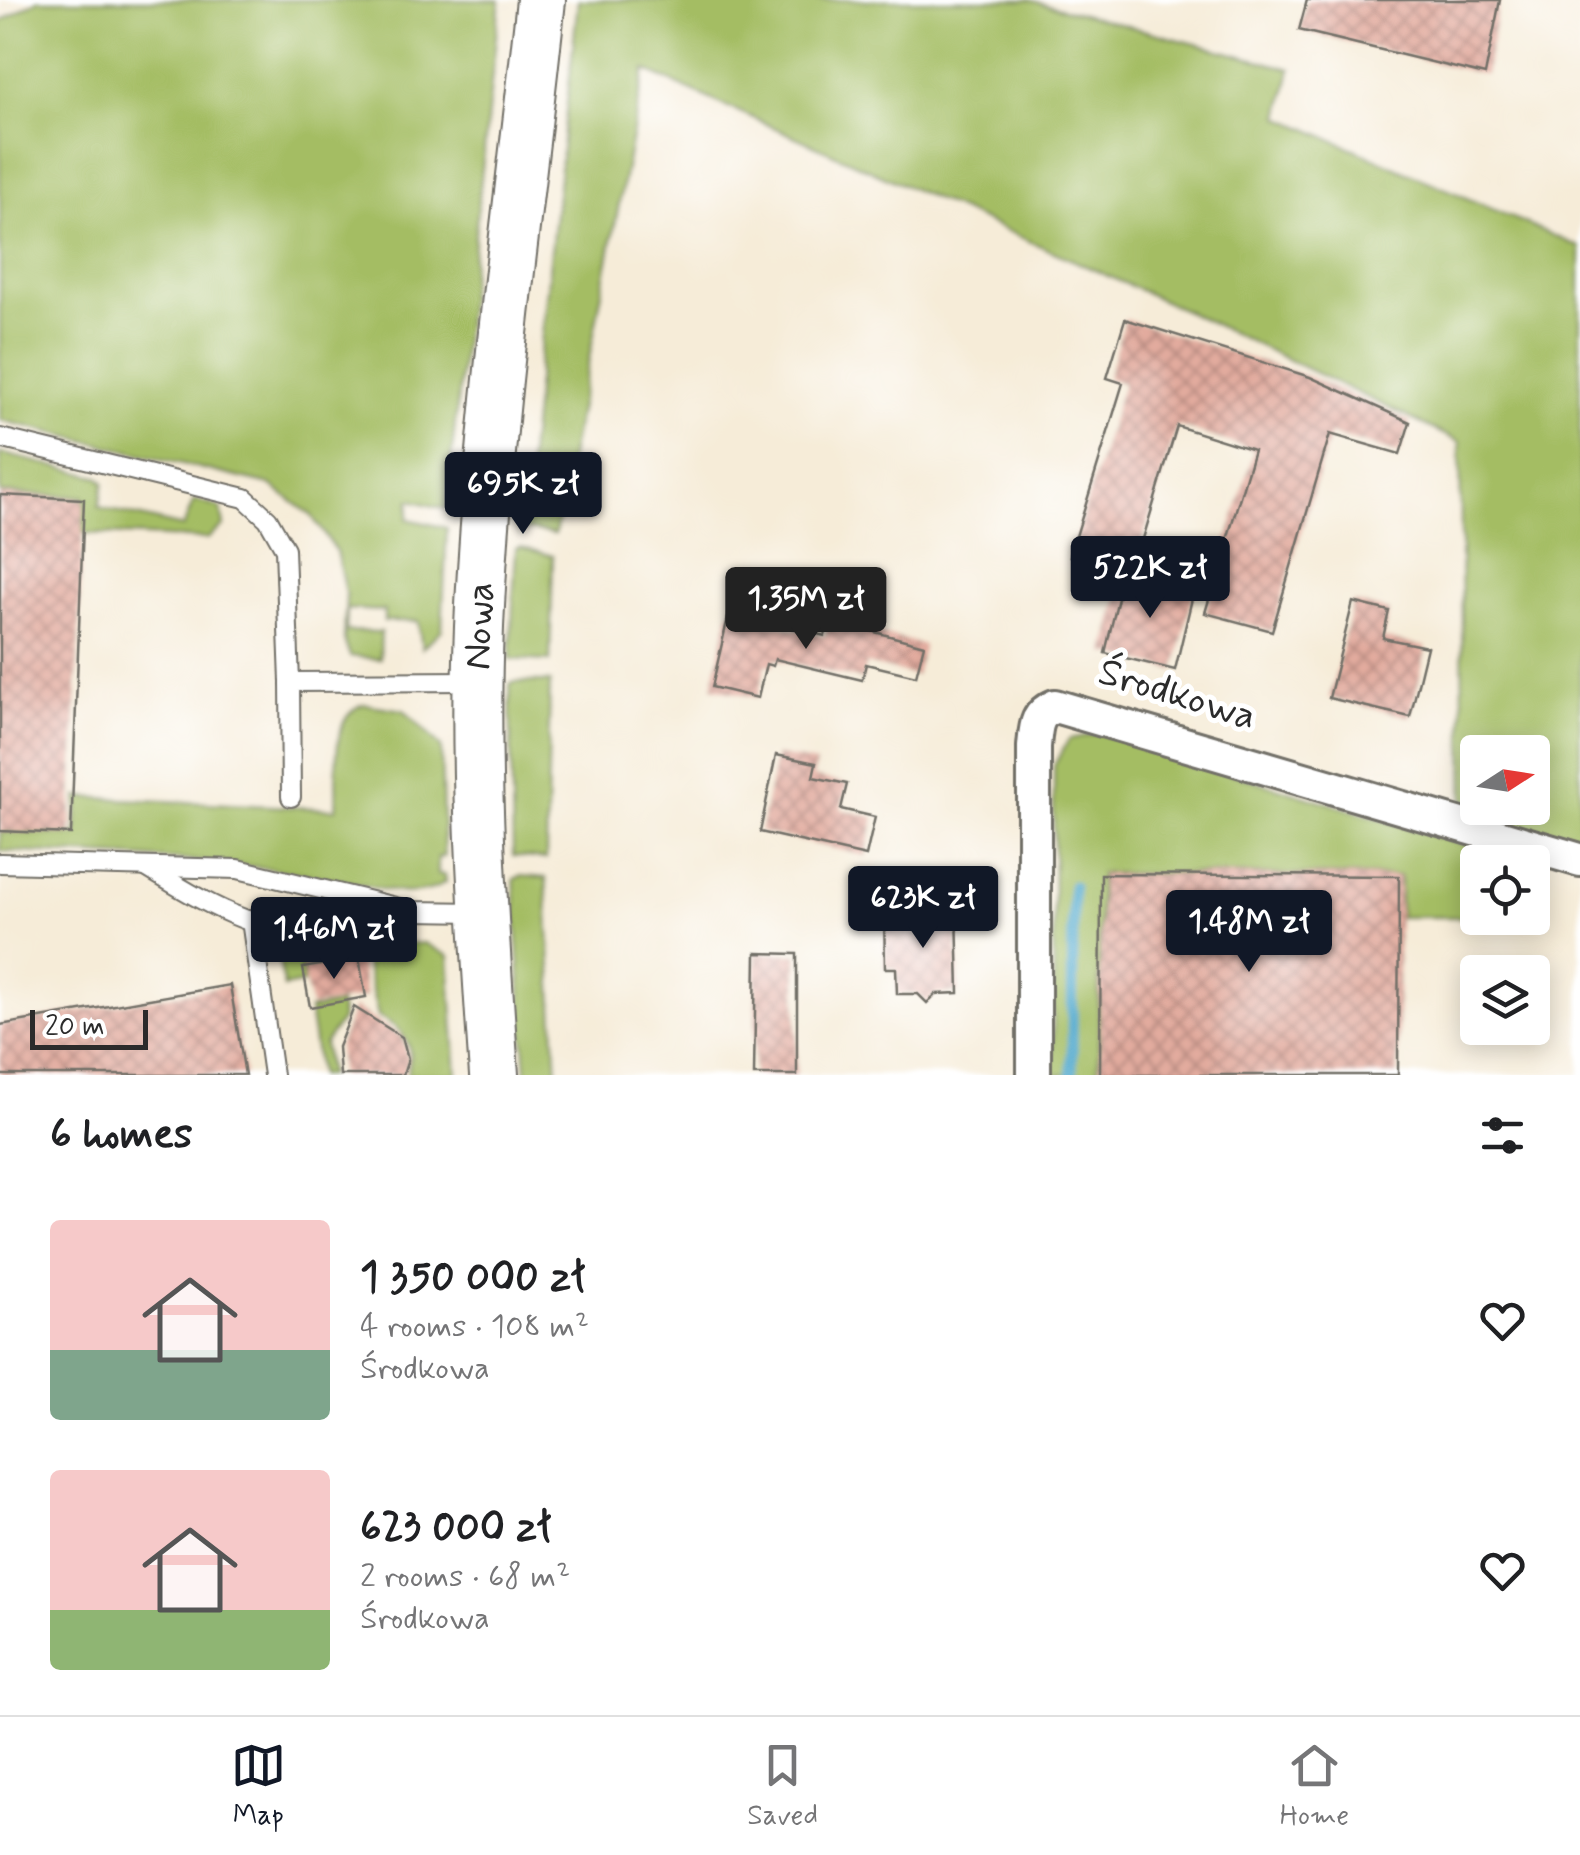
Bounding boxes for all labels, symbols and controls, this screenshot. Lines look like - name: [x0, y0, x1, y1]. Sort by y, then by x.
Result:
- pin: 695K zł: [431, 452, 615, 537]
- text: 695K zł: [467, 463, 579, 505]
- pin: 522K zł: [1058, 536, 1242, 621]
- text: 522K zł: [1093, 547, 1207, 589]
- pin: 1.35M zł: [703, 567, 909, 652]
- text: 1.35M zł: [747, 578, 865, 620]
- street label: Nowa: [452, 581, 508, 671]
- street label: Środkowa: [1092, 646, 1262, 744]
- north arrow: [1460, 735, 1550, 825]
- map controls: [1460, 735, 1550, 1045]
- button: locate: [1460, 845, 1550, 935]
- pin: 623K zł: [831, 866, 1015, 951]
- text: 623K zł: [870, 877, 976, 919]
- pin: 1.48M zł: [1146, 890, 1352, 975]
- pin: 1.46M zł: [231, 897, 437, 982]
- text: 1.48M zł: [1188, 901, 1310, 943]
- text: 1.46M zł: [273, 908, 395, 950]
- button: layers: [1460, 955, 1550, 1045]
- scale bar: [30, 1005, 148, 1050]
- text: 20 m: [45, 1009, 105, 1046]
- text: 6 homes: [50, 1108, 193, 1163]
- icon: filters: [1475, 1108, 1530, 1163]
- text: 1 350 000 zł: [360, 1251, 585, 1306]
- icon: home: [130, 1260, 250, 1380]
- icon: heart: [1475, 1293, 1530, 1348]
- text: 4 rooms · 108 m²: [360, 1306, 589, 1348]
- text: Środkowa: [360, 1348, 490, 1390]
- text: 623 000 zł: [360, 1501, 551, 1556]
- icon: home: [130, 1510, 250, 1630]
- icon: heart: [1475, 1543, 1530, 1598]
- text: 2 rooms · 68 m²: [360, 1556, 570, 1598]
- text: Środkowa: [360, 1598, 490, 1640]
- tab: Map: [231, 1738, 286, 1835]
- tab: Saved: [747, 1738, 818, 1835]
- tab: Home: [1280, 1738, 1349, 1835]

